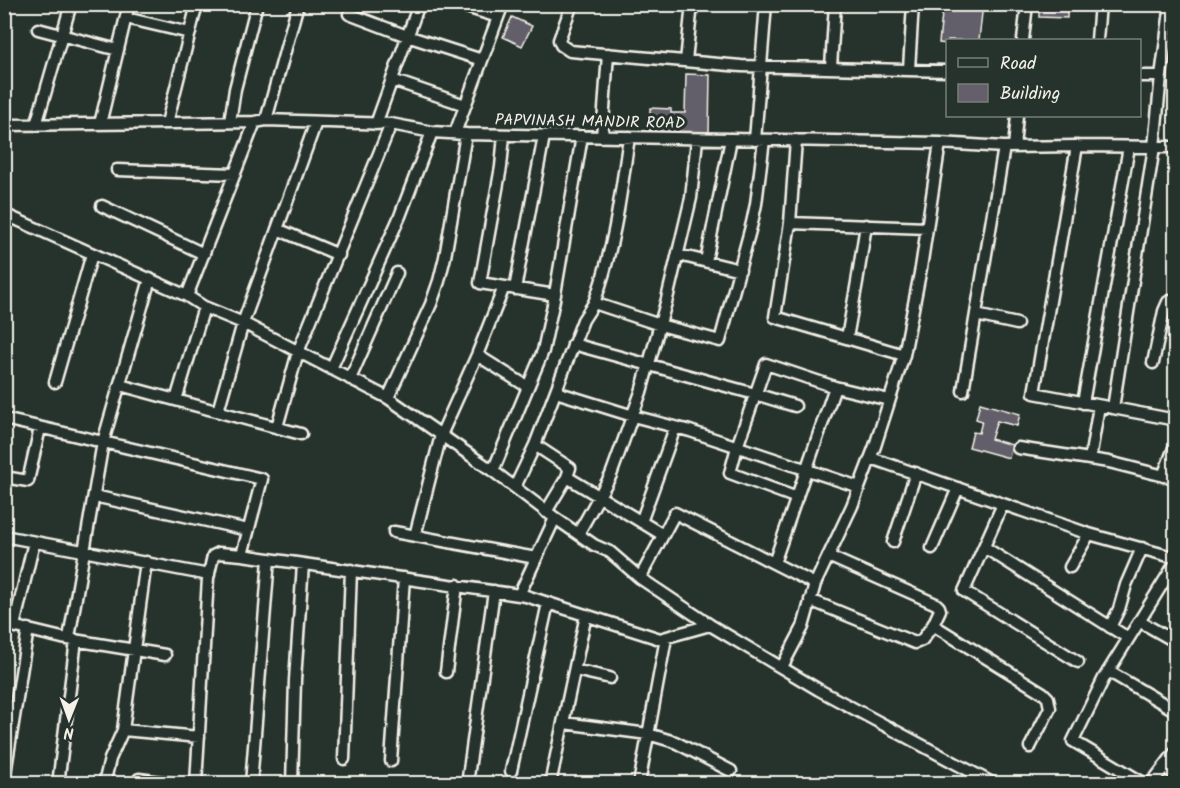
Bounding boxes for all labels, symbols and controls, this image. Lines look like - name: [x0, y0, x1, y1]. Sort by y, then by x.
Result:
- legend: [946, 39, 1141, 117]
- text: Road: [1000, 50, 1037, 79]
- text: Building: [1000, 80, 1060, 109]
- street label: PAPVINASH MANDIR ROAD: [495, 108, 685, 136]
- north arrow: [39, 689, 99, 749]
- text: N: [63, 720, 74, 745]

